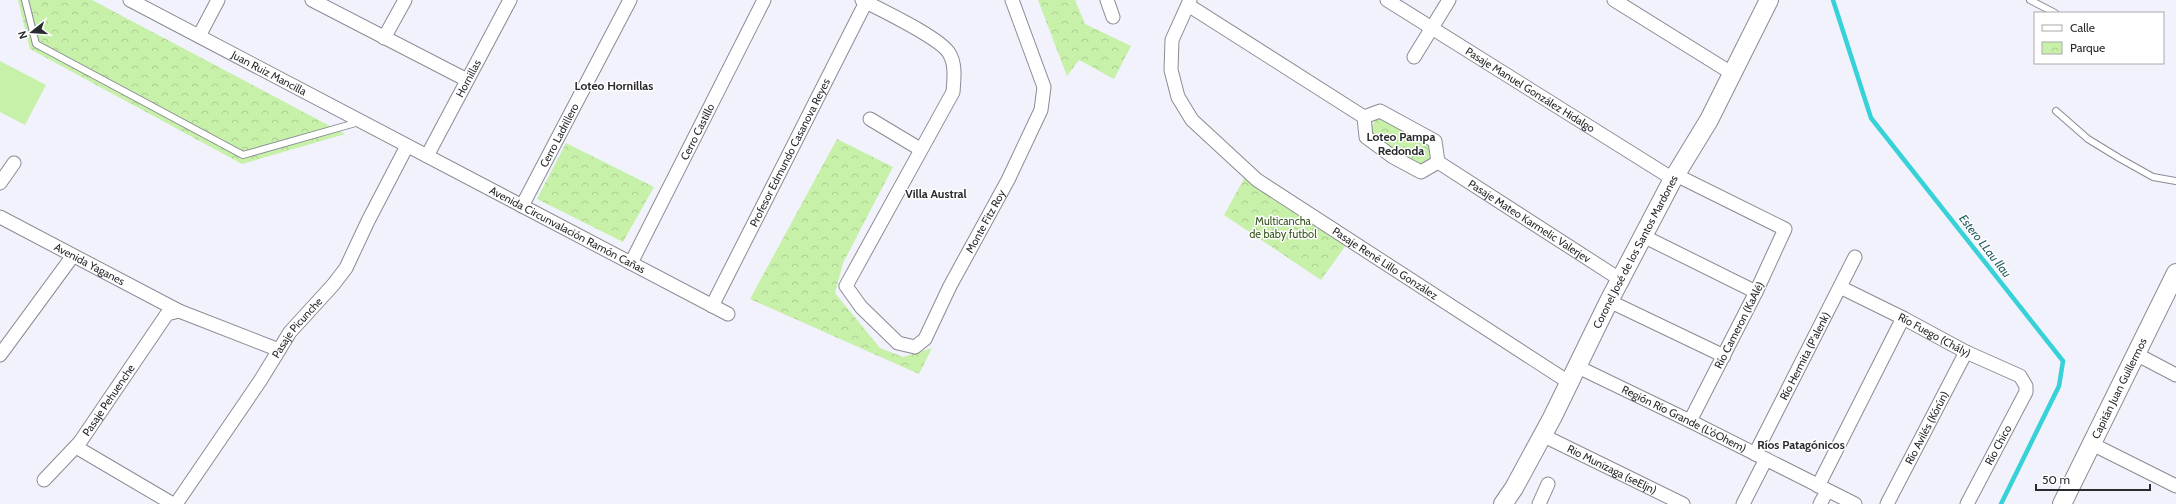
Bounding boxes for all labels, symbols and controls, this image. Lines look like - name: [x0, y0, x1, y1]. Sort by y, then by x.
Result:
- north arrow: [12, 12, 52, 52]
- legend: [2034, 12, 2164, 64]
- text: Calle: [2070, 20, 2095, 35]
- text: N: [15, 29, 30, 41]
- text: Parque: [2070, 40, 2105, 55]
- street label: Pasaje Manuel González Hidalgo: [1463, 44, 1598, 135]
- street label: Juan Ruiz Mancilla: [228, 47, 310, 99]
- street label: Hornillas: [453, 57, 484, 100]
- street label: Profesor Edmundo Casanova Reyes: [746, 76, 833, 229]
- district label: Loteo Hornillas: [575, 78, 653, 93]
- street label: Cerro Ladrillero: [537, 101, 582, 170]
- street label: Cerro Castillo: [677, 101, 717, 162]
- district label: Loteo Pampa Redonda: [1367, 129, 1435, 158]
- street label: Coronel José de los Santos Mardones: [1590, 172, 1681, 331]
- street label: Pasaje Mateo Karmelic Valerjev: [1466, 176, 1594, 266]
- street label: Avenida Circunvalación Ramón Cañas: [487, 183, 648, 277]
- district label: Villa Austral: [905, 186, 967, 201]
- street label: Monte Fitz Roy: [962, 187, 1009, 255]
- water label: Estero LLau llau: [1956, 211, 2015, 280]
- park label: Multicancha de baby futbol: [1249, 214, 1317, 241]
- street label: Pasaje René Lillo González: [1330, 224, 1441, 303]
- street label: Avenida Yaganes: [52, 240, 127, 288]
- street label: Río Cameron (KaAlé): [1711, 279, 1767, 371]
- street label: Pasaje Picunche: [269, 294, 325, 361]
- street label: Río Hermita (P'alenk): [1777, 309, 1833, 402]
- street label: Río Fuego (Chály): [1896, 310, 1973, 360]
- street label: Capitán Juan Guillermos: [2088, 335, 2150, 441]
- street label: Pasaje Pehuenche: [79, 361, 138, 439]
- street label: Región Río Grande (L'óOhem): [1620, 382, 1749, 455]
- street label: Río Avilés (Kórún): [1902, 389, 1951, 467]
- street label: Río Chico: [1982, 423, 2014, 467]
- district label: Ríos Patagónicos: [1757, 437, 1845, 452]
- street label: Rio Munizaga (seEljn): [1565, 441, 1659, 497]
- scale bar: [2036, 466, 2150, 492]
- text: 50 m: [2042, 472, 2070, 487]

